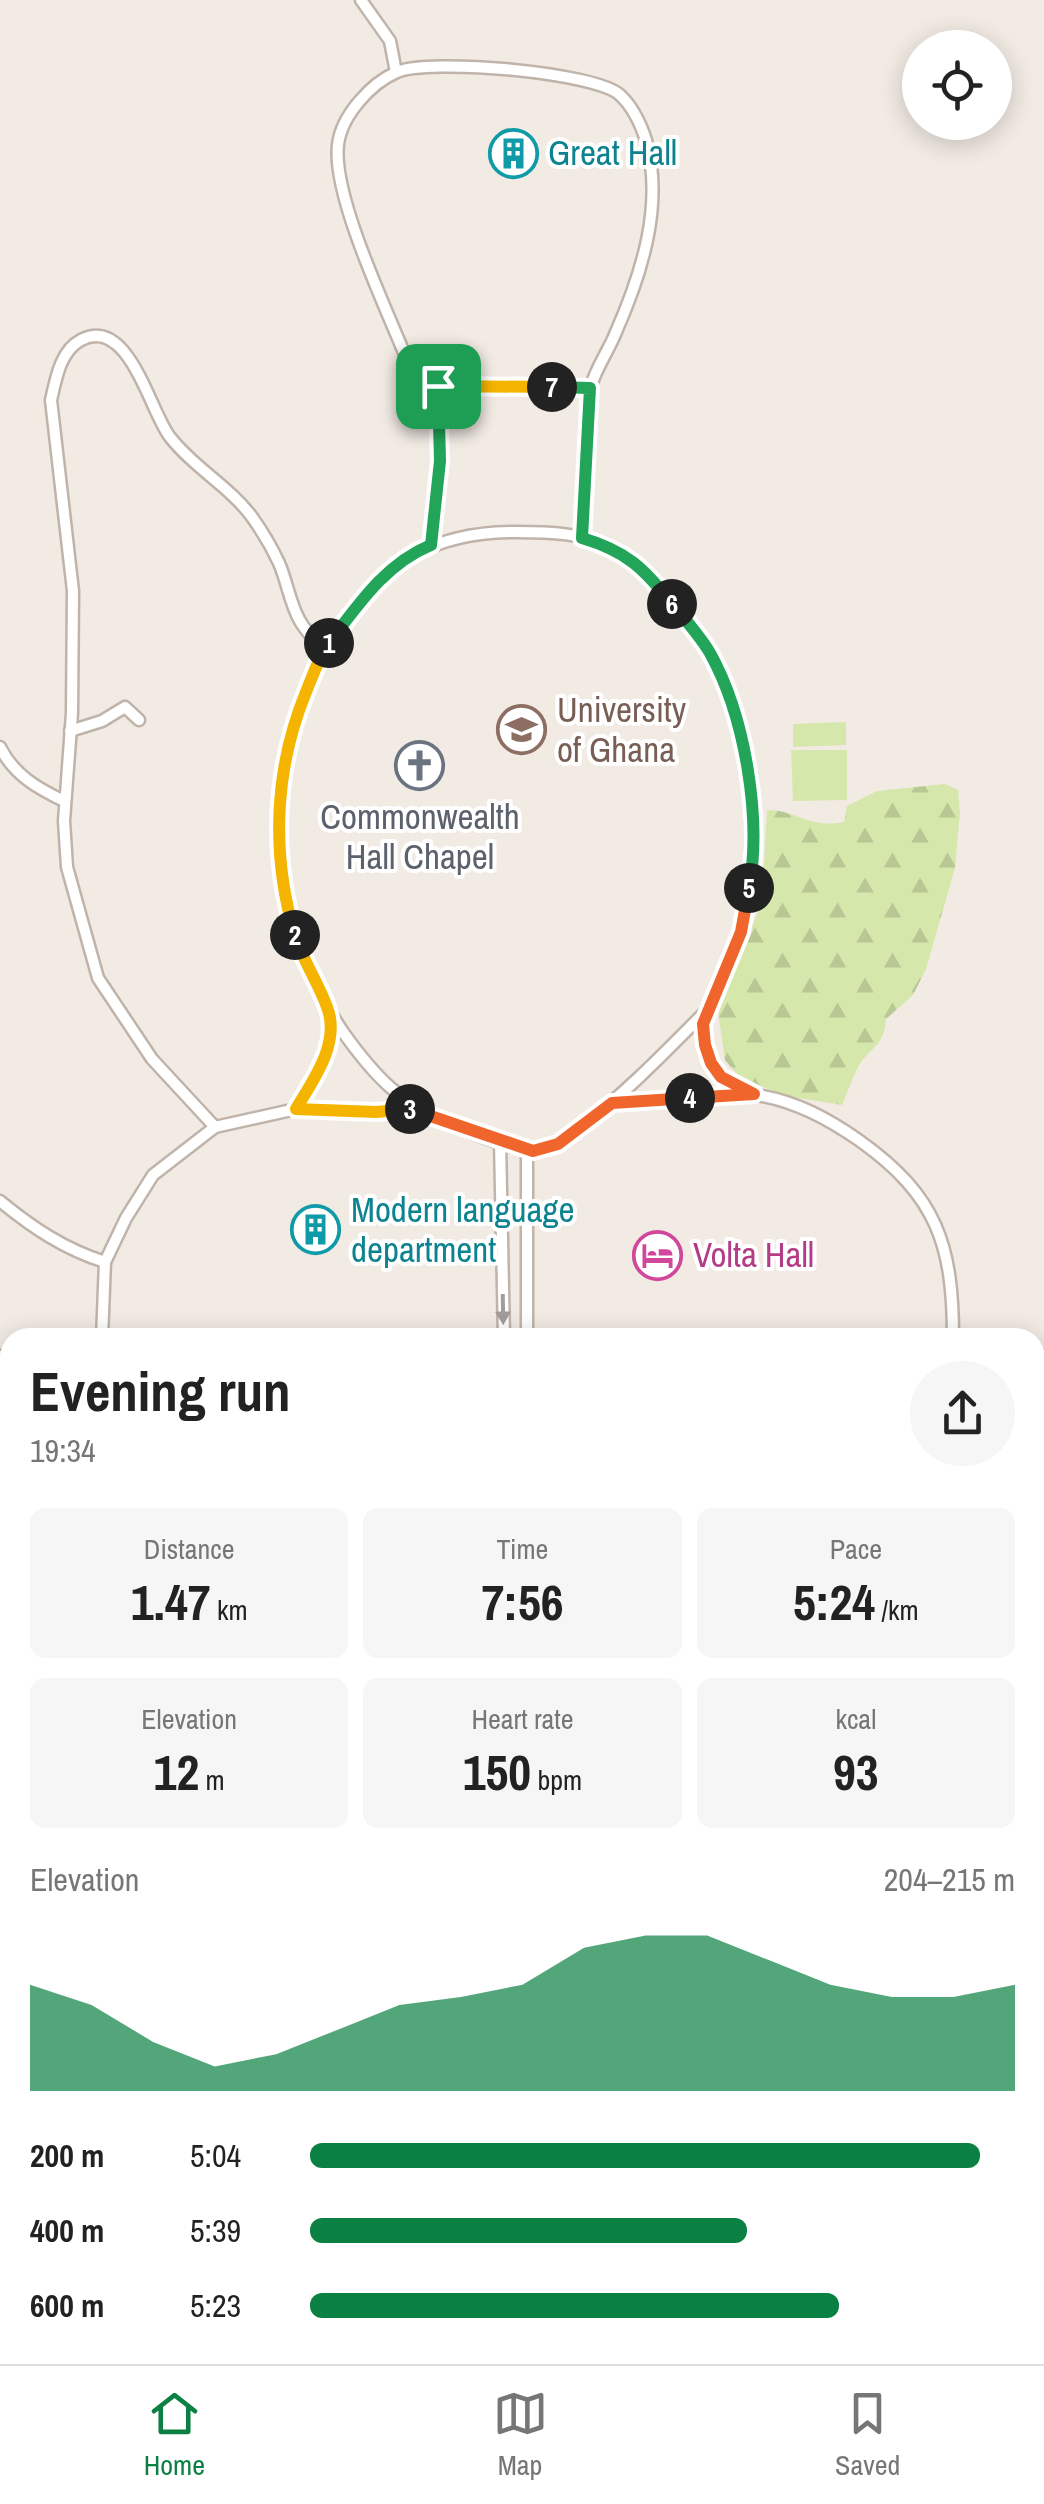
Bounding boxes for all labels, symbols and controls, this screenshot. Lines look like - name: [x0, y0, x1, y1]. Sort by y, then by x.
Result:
- map controls: [902, 30, 1012, 140]
- button: locate: [902, 30, 1012, 140]
- building icon: Great Hall: [487, 127, 539, 179]
- place label: Great Hall: [548, 129, 677, 176]
- pin: [396, 344, 481, 429]
- icon: arrive: [411, 359, 466, 414]
- pin: 7: [527, 362, 577, 412]
- text: 7: [546, 368, 558, 406]
- pin: 6: [647, 579, 697, 629]
- text: 6: [666, 585, 678, 623]
- pin: 1: [304, 618, 354, 668]
- text: 1: [323, 624, 335, 662]
- place label: University of Ghana: [557, 686, 687, 773]
- school or university icon: University of Ghana: [496, 704, 548, 756]
- church icon: Commonwealth Hall Chapel: [394, 739, 446, 791]
- place label: Commonwealth Hall Chapel: [320, 793, 520, 880]
- pin: 5: [724, 863, 774, 913]
- text: 5: [743, 869, 755, 907]
- pin: 2: [270, 910, 320, 960]
- text: 2: [289, 916, 301, 954]
- pin: 4: [665, 1073, 715, 1123]
- text: 4: [684, 1079, 696, 1117]
- pin: 3: [385, 1084, 435, 1134]
- text: 3: [404, 1090, 416, 1128]
- place label: Modern language department: [351, 1186, 574, 1273]
- building icon: Modern language department: [290, 1204, 342, 1256]
- hotel icon: Volta Hall: [632, 1229, 684, 1281]
- place label: Volta Hall: [693, 1231, 814, 1278]
- one-way arrow: [496, 1293, 512, 1325]
- text: Evening run: [30, 1354, 291, 1428]
- button: share: [910, 1361, 1015, 1466]
- text: 19:34: [30, 1429, 96, 1472]
- text: Distance: [144, 1530, 234, 1568]
- text: Time: [497, 1530, 548, 1568]
- text: Pace: [830, 1530, 882, 1568]
- text: 1.47: [131, 1568, 211, 1636]
- text: 7:56: [481, 1568, 564, 1636]
- text: 5:24: [793, 1568, 875, 1636]
- text: km: [211, 1591, 248, 1629]
- text: /km: [875, 1591, 919, 1629]
- text: Elevation: [141, 1700, 237, 1738]
- text: Heart rate: [471, 1700, 574, 1738]
- text: kcal: [835, 1700, 876, 1738]
- text: 12: [154, 1738, 199, 1806]
- text: 150: [463, 1738, 531, 1806]
- text: 93: [833, 1738, 879, 1806]
- text: m: [199, 1761, 225, 1799]
- text: bpm: [531, 1761, 582, 1799]
- text: Elevation: [30, 1858, 139, 1901]
- text: 204–215 m: [884, 1858, 1015, 1901]
- text: 200 m: [30, 2134, 104, 2177]
- text: 5:04: [190, 2134, 241, 2177]
- text: 400 m: [30, 2209, 104, 2252]
- text: 5:39: [190, 2209, 241, 2252]
- text: 600 m: [30, 2284, 104, 2327]
- text: 5:23: [190, 2284, 241, 2327]
- tab: Home: [144, 2386, 205, 2484]
- tab: Map: [493, 2386, 548, 2484]
- tab: Saved: [835, 2386, 900, 2484]

